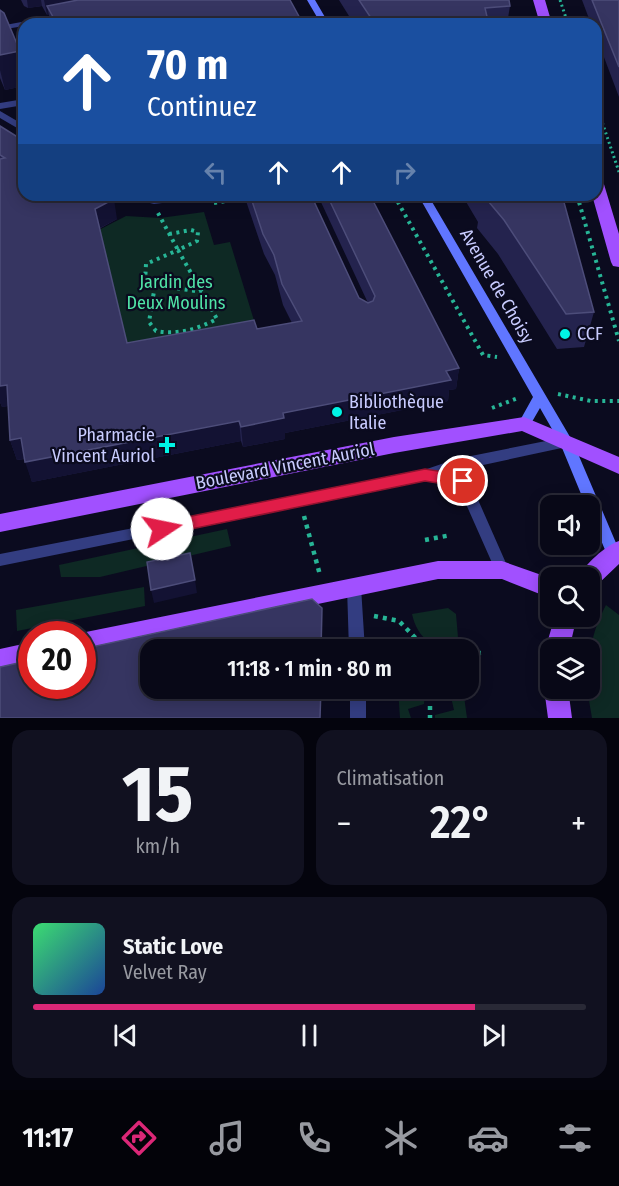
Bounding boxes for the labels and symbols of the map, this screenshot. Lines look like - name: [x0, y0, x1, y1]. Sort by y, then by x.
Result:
- street label: Avenue de Choisy: [455, 225, 539, 347]
- park label: Jardin des Deux Moulins: [126, 271, 226, 314]
- place label: CCF: [577, 323, 603, 345]
- marker: CCF: [558, 327, 572, 341]
- place label: Bibliothèque Italie: [349, 391, 444, 434]
- marker: Bibliothèque Italie: [330, 405, 344, 419]
- place label: Pharmacie Vincent Auriol: [52, 424, 155, 467]
- marker: Pharmacie Vincent Auriol: [160, 438, 174, 452]
- street label: Boulevard Vincent Auriol: [194, 438, 376, 494]
- pin: [437, 455, 488, 506]
- position arrow: [130, 497, 194, 561]
- speed limit sign: 20: [18, 621, 96, 699]

